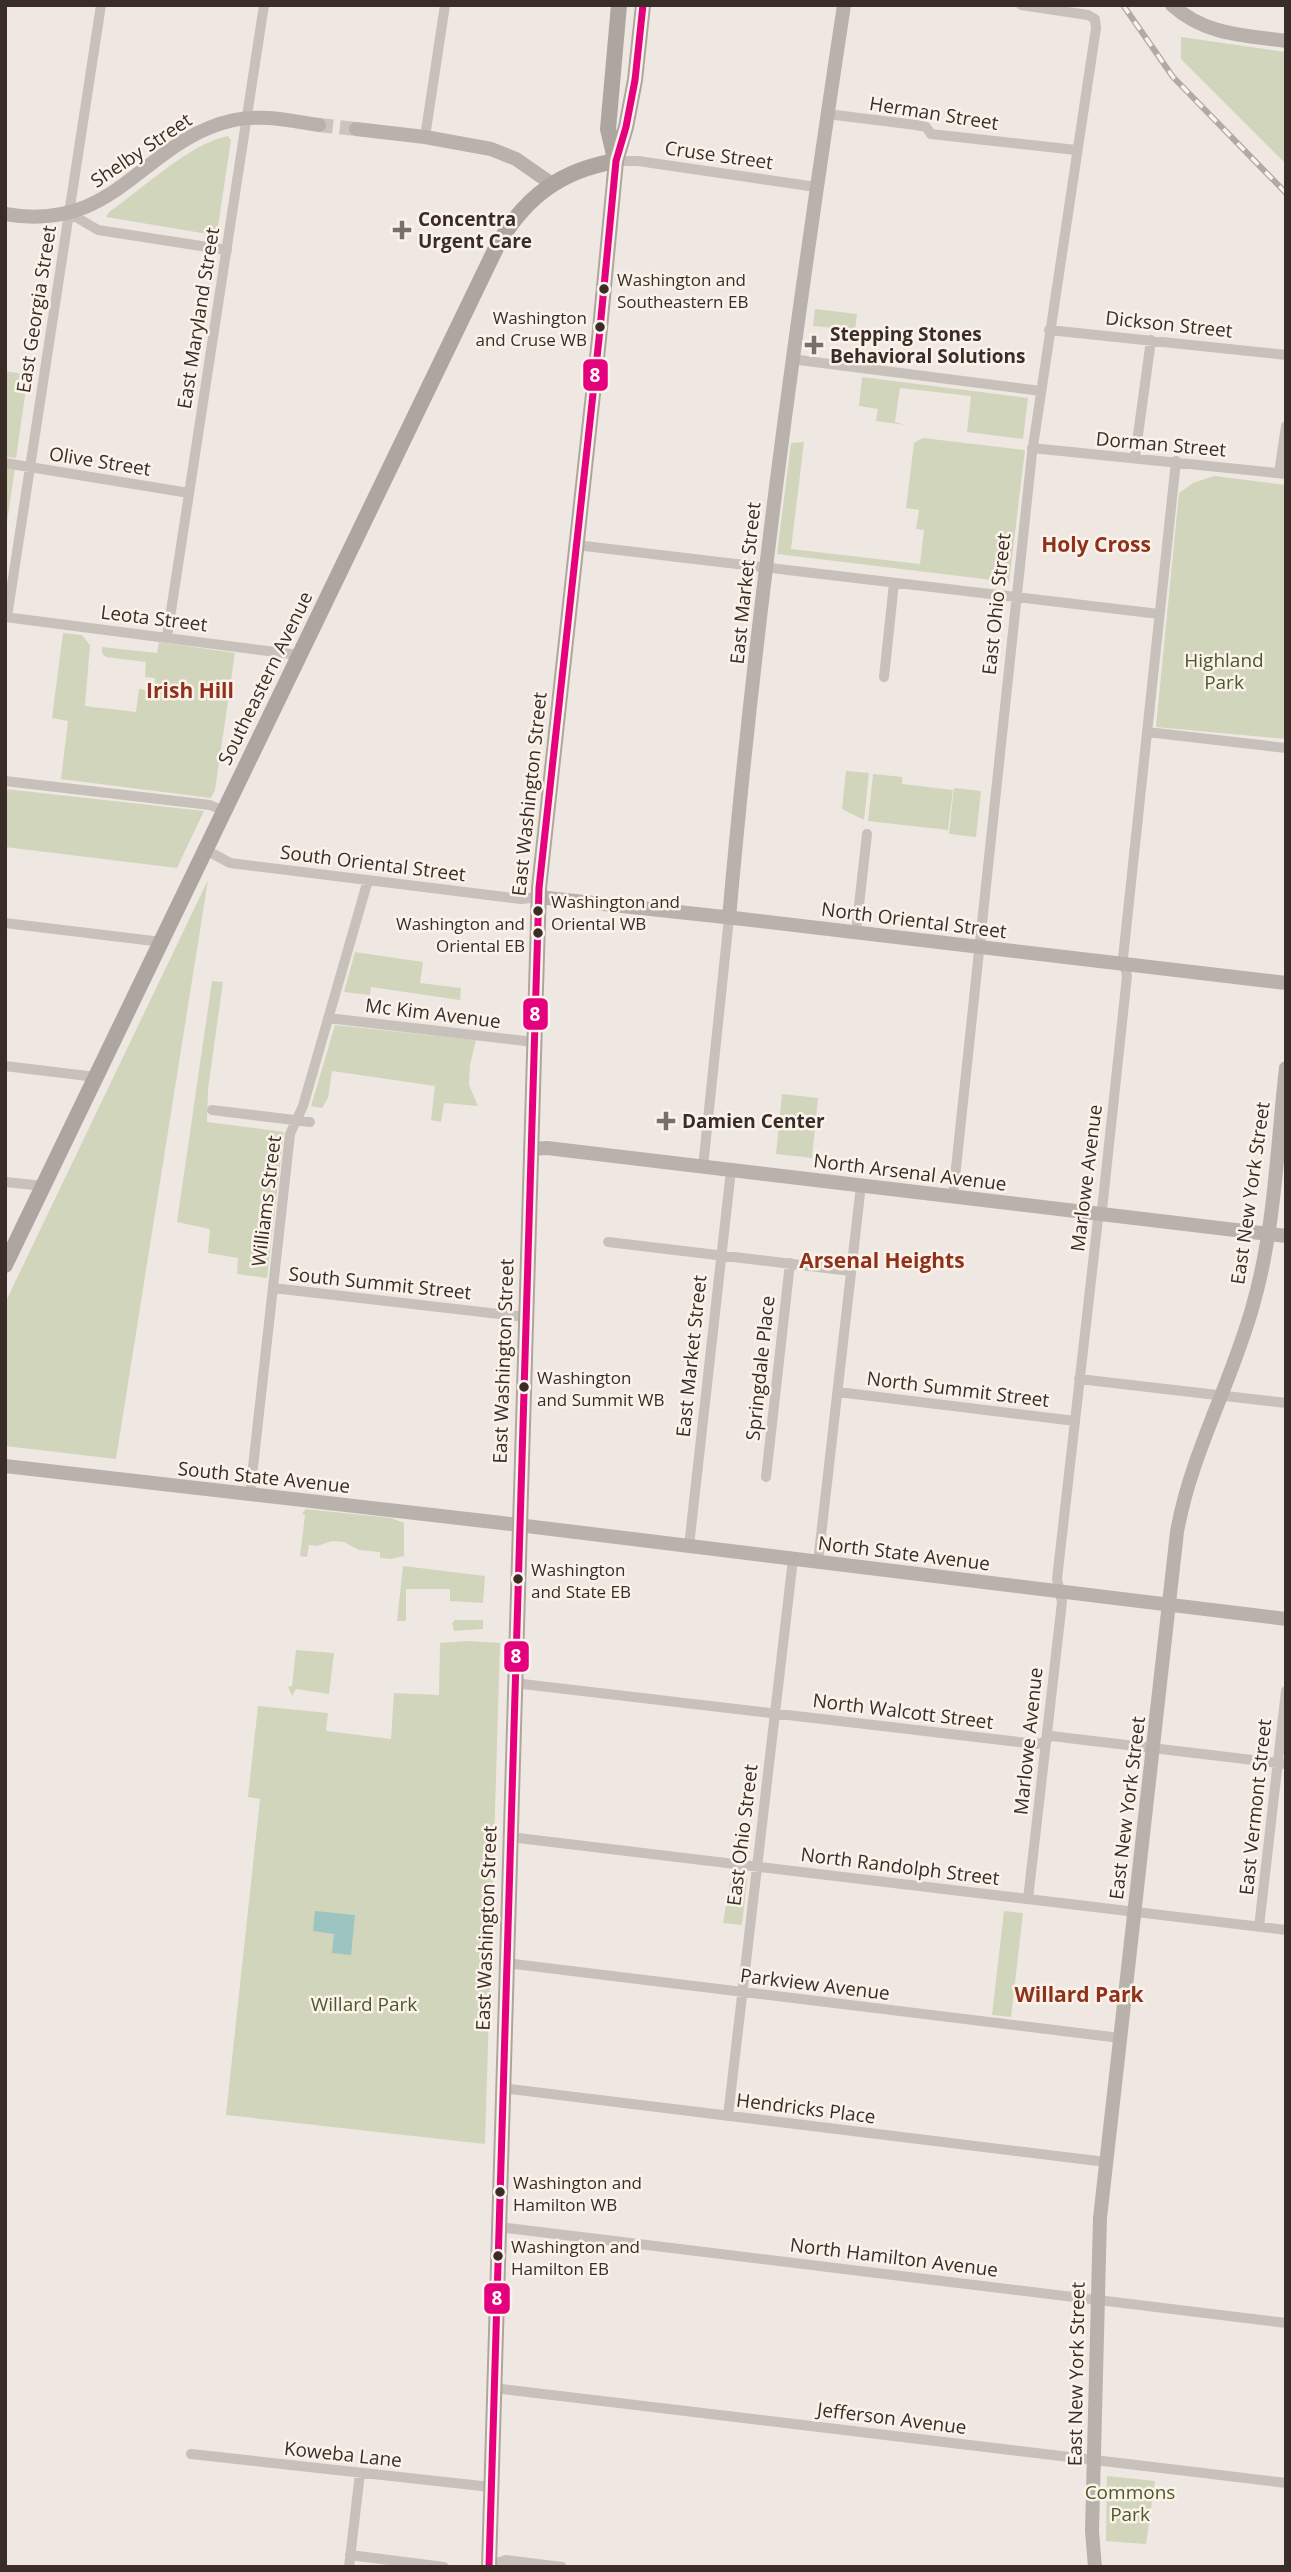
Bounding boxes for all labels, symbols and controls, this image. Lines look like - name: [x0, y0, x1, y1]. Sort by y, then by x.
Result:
- street label: Herman Street: [868, 90, 1001, 136]
- street label: Shelby Street: [85, 106, 197, 193]
- street label: Cruse Street: [663, 135, 775, 175]
- place label: Concentra Urgent Care: [418, 206, 532, 254]
- marker: Concentra Urgent Care: [392, 220, 412, 240]
- street label: East Georgia Street: [10, 223, 62, 395]
- street label: East Maryland Street: [171, 225, 225, 411]
- place label: Washington and Southeastern EB: [617, 268, 748, 313]
- marker: Washington and Southeastern EB: [597, 282, 611, 296]
- street label: Dickson Street: [1104, 304, 1234, 344]
- place label: Washington and Cruse WB: [475, 306, 587, 351]
- marker: Washington and Cruse WB: [593, 320, 607, 334]
- place label: Stepping Stones Behavioral Solutions: [830, 321, 1025, 369]
- marker: Stepping Stones Behavioral Solutions: [804, 335, 824, 355]
- line badge: 8: [582, 358, 609, 392]
- text: 8: [590, 362, 601, 388]
- street label: Dorman Street: [1095, 425, 1227, 463]
- street label: Olive Street: [47, 440, 153, 482]
- street label: East Market Street: [724, 501, 766, 665]
- district label: Holy Cross: [1041, 530, 1151, 558]
- street label: East Ohio Street: [976, 532, 1016, 676]
- street label: Southeastern Avenue: [212, 587, 318, 769]
- street label: Leota Street: [99, 599, 209, 637]
- park label: Highland Park: [1184, 647, 1264, 695]
- district label: Irish Hill: [146, 676, 234, 704]
- street label: East Washington Street: [505, 690, 553, 897]
- street label: South Oriental Street: [279, 839, 467, 887]
- place label: Washington and Oriental WB: [551, 890, 680, 935]
- street label: North Oriental Street: [820, 896, 1008, 944]
- marker: Washington and Oriental WB: [531, 904, 545, 918]
- place label: Washington and Oriental EB: [396, 912, 525, 957]
- marker: Washington and Oriental EB: [531, 926, 545, 940]
- street label: Mc Kim Avenue: [364, 992, 502, 1034]
- line badge: 8: [522, 997, 549, 1031]
- text: 8: [530, 1001, 541, 1027]
- street label: East New York Street: [1224, 1100, 1276, 1286]
- street label: Marlowe Avenue: [1064, 1103, 1108, 1253]
- place label: Damien Center: [682, 1108, 825, 1134]
- marker: Damien Center: [656, 1111, 676, 1131]
- street label: Williams Street: [245, 1134, 287, 1268]
- street label: North Arsenal Avenue: [812, 1147, 1008, 1197]
- district label: Arsenal Heights: [799, 1246, 965, 1274]
- street label: East Washington Street: [486, 1258, 520, 1464]
- street label: South Summit Street: [287, 1260, 473, 1306]
- street label: East Market Street: [670, 1274, 712, 1438]
- street label: Springdale Place: [739, 1294, 781, 1442]
- street label: North Summit Street: [865, 1365, 1051, 1413]
- place label: Washington and Summit WB: [537, 1366, 664, 1411]
- marker: Washington and Summit WB: [517, 1380, 531, 1394]
- street label: South State Avenue: [177, 1455, 351, 1499]
- street label: North State Avenue: [816, 1530, 992, 1576]
- place label: Washington and State EB: [531, 1558, 631, 1603]
- marker: Washington and State EB: [511, 1572, 525, 1586]
- line badge: 8: [503, 1640, 530, 1673]
- text: 8: [511, 1643, 522, 1669]
- street label: Marlowe Avenue: [1007, 1666, 1049, 1816]
- street label: North Walcott Street: [811, 1687, 995, 1735]
- street label: East New York Street: [1103, 1715, 1151, 1901]
- street label: East Vermont Street: [1233, 1717, 1277, 1896]
- street label: East Ohio Street: [720, 1762, 764, 1907]
- street label: East Washington Street: [469, 1825, 503, 2031]
- street label: North Randolph Street: [799, 1841, 1001, 1891]
- street label: Parkview Avenue: [739, 1962, 891, 2006]
- district label: Willard Park: [1015, 1980, 1144, 2008]
- park label: Willard Park: [311, 1991, 417, 2017]
- street label: Hendricks Place: [735, 2087, 877, 2129]
- place label: Washington and Hamilton WB: [513, 2171, 642, 2216]
- marker: Washington and Hamilton WB: [493, 2185, 507, 2199]
- street label: North Hamilton Avenue: [788, 2231, 1000, 2283]
- place label: Washington and Hamilton EB: [511, 2235, 640, 2280]
- marker: Washington and Hamilton EB: [491, 2249, 505, 2263]
- street label: East New York Street: [1061, 2281, 1091, 2466]
- line badge: 8: [483, 2282, 511, 2315]
- text: 8: [492, 2285, 503, 2311]
- street label: Jefferson Avenue: [814, 2396, 968, 2440]
- street label: Koweba Lane: [283, 2435, 403, 2473]
- park label: Commons Park: [1085, 2479, 1175, 2527]

